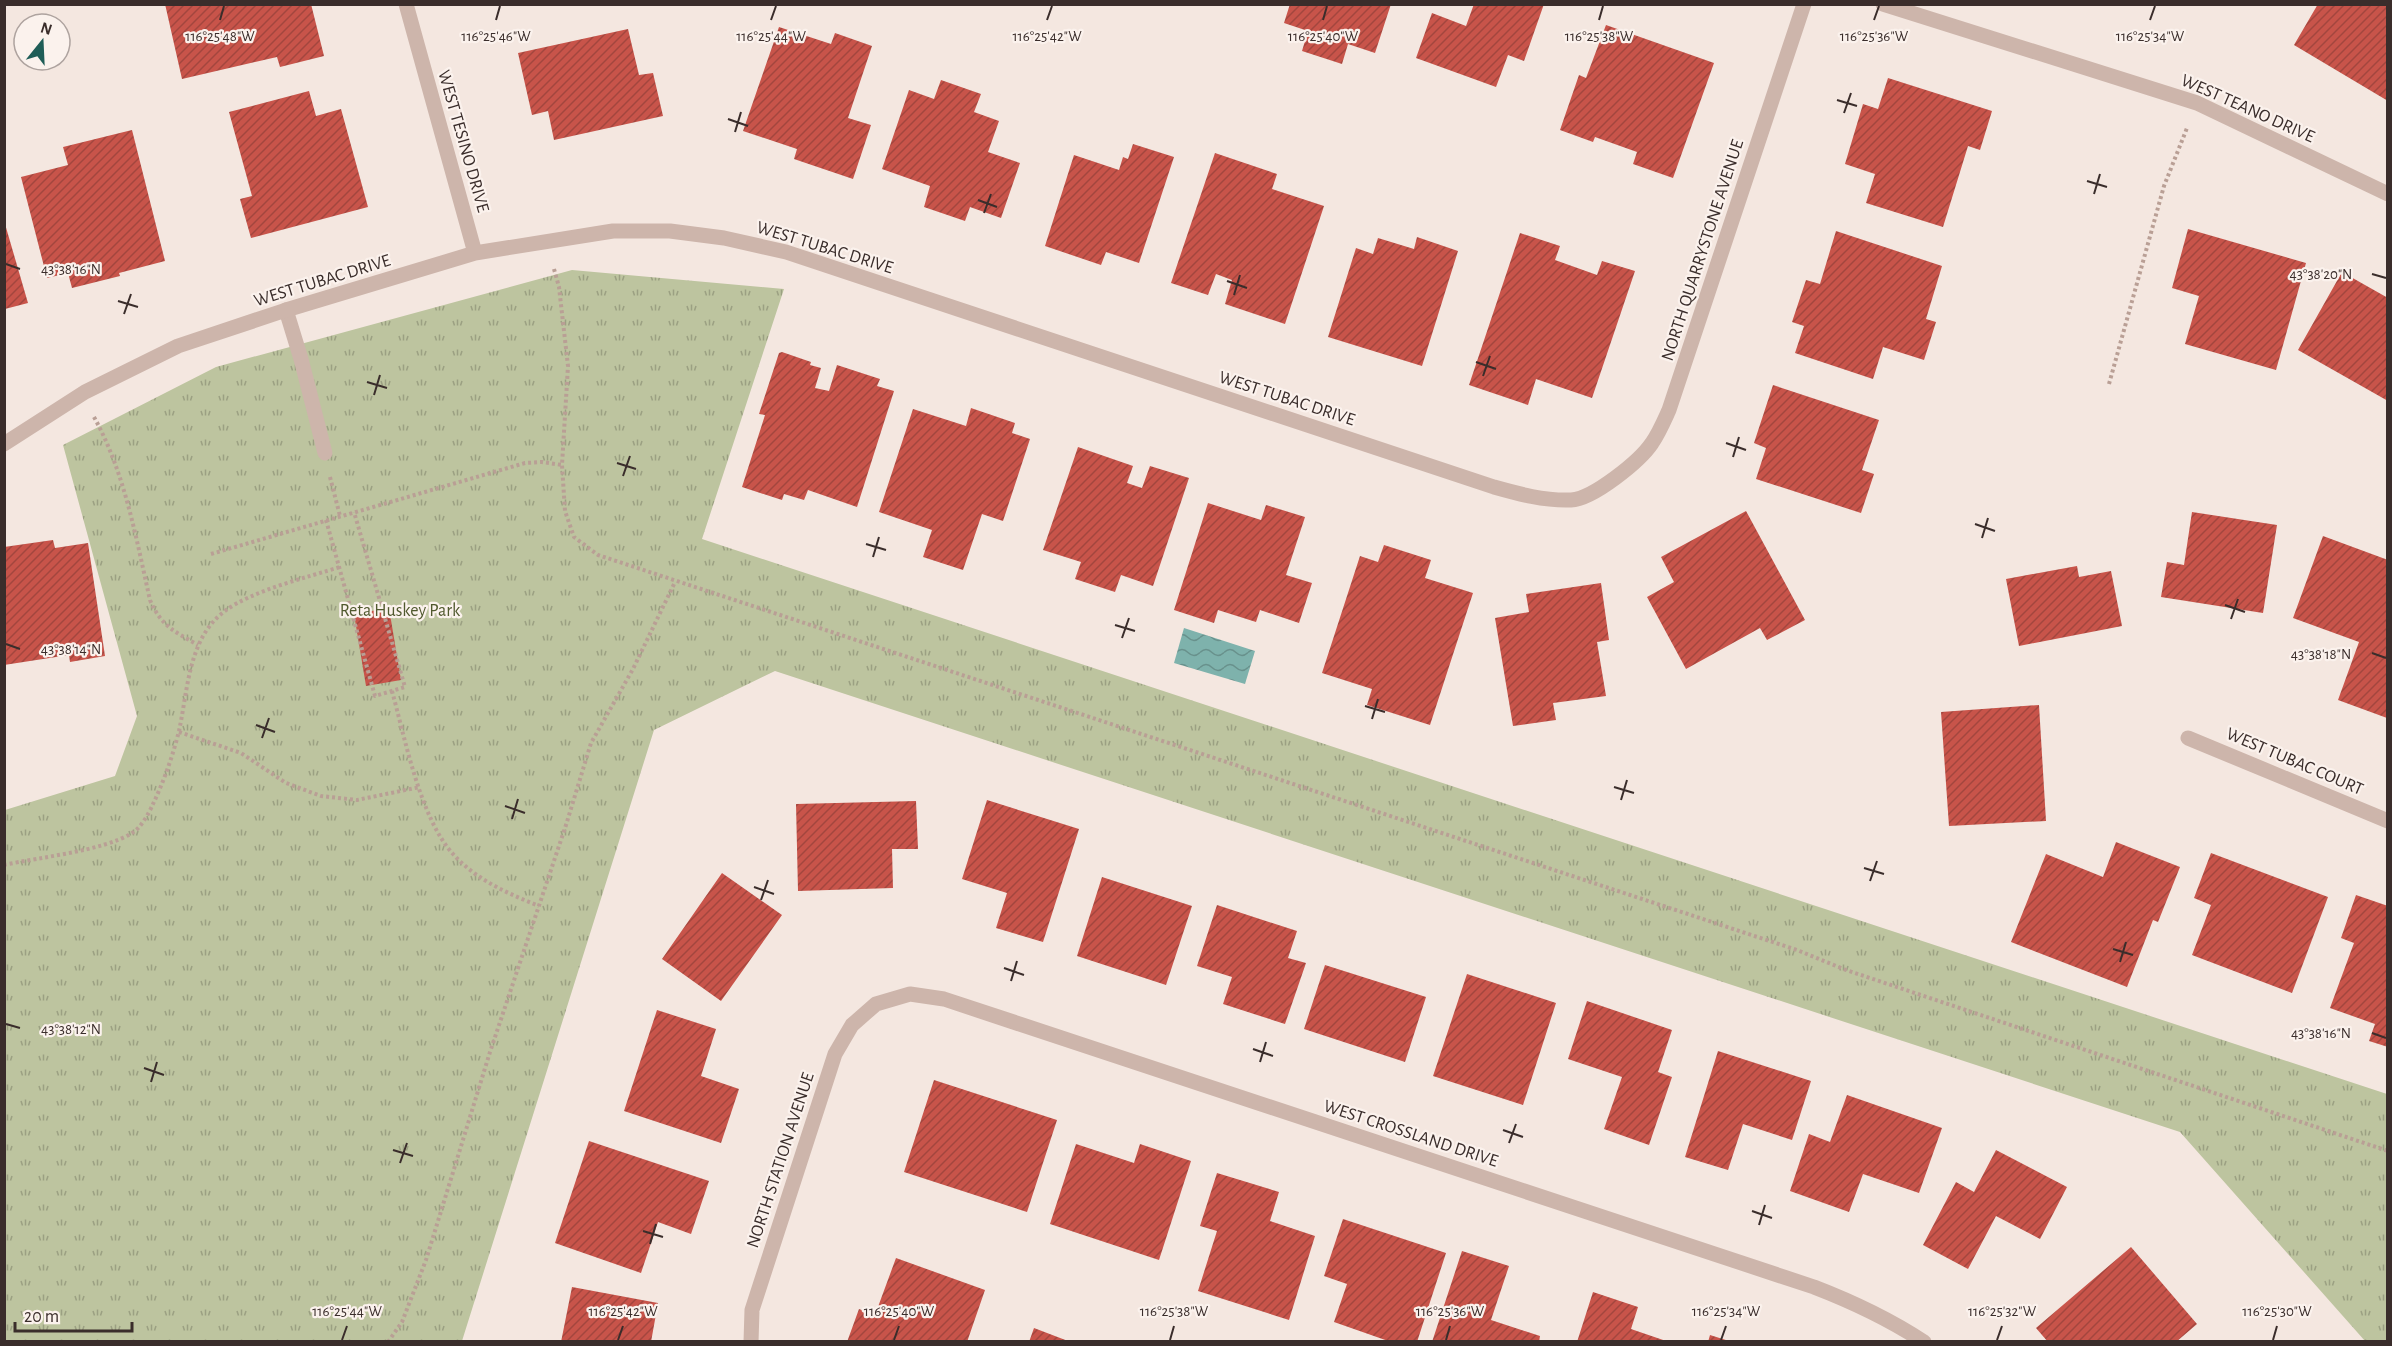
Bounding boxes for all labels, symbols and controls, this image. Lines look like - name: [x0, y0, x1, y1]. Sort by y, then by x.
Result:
- north arrow: [12, 12, 72, 72]
- text: N: [39, 19, 54, 38]
- text: 116°25'48"W: [185, 29, 255, 44]
- text: 116°25'46"W: [461, 29, 531, 44]
- text: 116°25'44"W: [736, 29, 806, 44]
- text: 116°25'42"W: [1012, 29, 1082, 44]
- text: 116°25'40"W: [1288, 29, 1359, 44]
- text: 116°25'38"W: [1565, 29, 1634, 44]
- text: 116°25'36"W: [1840, 29, 1909, 44]
- text: 116°25'34"W: [2116, 29, 2185, 44]
- street label: WEST TESINO DRIVE: [434, 68, 492, 215]
- street label: WEST TEANO DRIVE: [2178, 71, 2317, 147]
- street label: NORTH QUARRYSTONE AVENUE: [1659, 137, 1747, 363]
- street label: WEST TUBAC DRIVE: [754, 219, 896, 277]
- street label: WEST TUBAC DRIVE: [252, 252, 393, 310]
- text: 43°38'16"N: [41, 262, 101, 277]
- text: 43°38'20"N: [2290, 267, 2352, 282]
- street label: WEST TUBAC DRIVE: [1216, 368, 1357, 430]
- park label: Reta Huskey Park: [340, 602, 461, 620]
- text: 43°38'14"N: [41, 642, 101, 657]
- text: 43°38'18"N: [2291, 647, 2351, 662]
- street label: WEST TUBAC COURT: [2223, 725, 2366, 799]
- text: 43°38'12"N: [41, 1022, 101, 1037]
- text: 43°38'16"N: [2291, 1026, 2351, 1041]
- street label: NORTH STATION AVENUE: [744, 1070, 818, 1250]
- street label: WEST CROSSLAND DRIVE: [1321, 1097, 1500, 1171]
- scale bar: [15, 1295, 132, 1333]
- text: 116°25'44"W: [312, 1304, 382, 1319]
- text: 116°25'42"W: [588, 1304, 658, 1319]
- text: 116°25'40"W: [864, 1304, 935, 1319]
- text: 116°25'38"W: [1140, 1304, 1209, 1319]
- text: 116°25'36"W: [1416, 1304, 1485, 1319]
- text: 116°25'34"W: [1692, 1304, 1761, 1319]
- text: 116°25'32"W: [1968, 1304, 2037, 1319]
- text: 116°25'30"W: [2242, 1304, 2312, 1319]
- text: 20 m: [24, 1308, 59, 1326]

